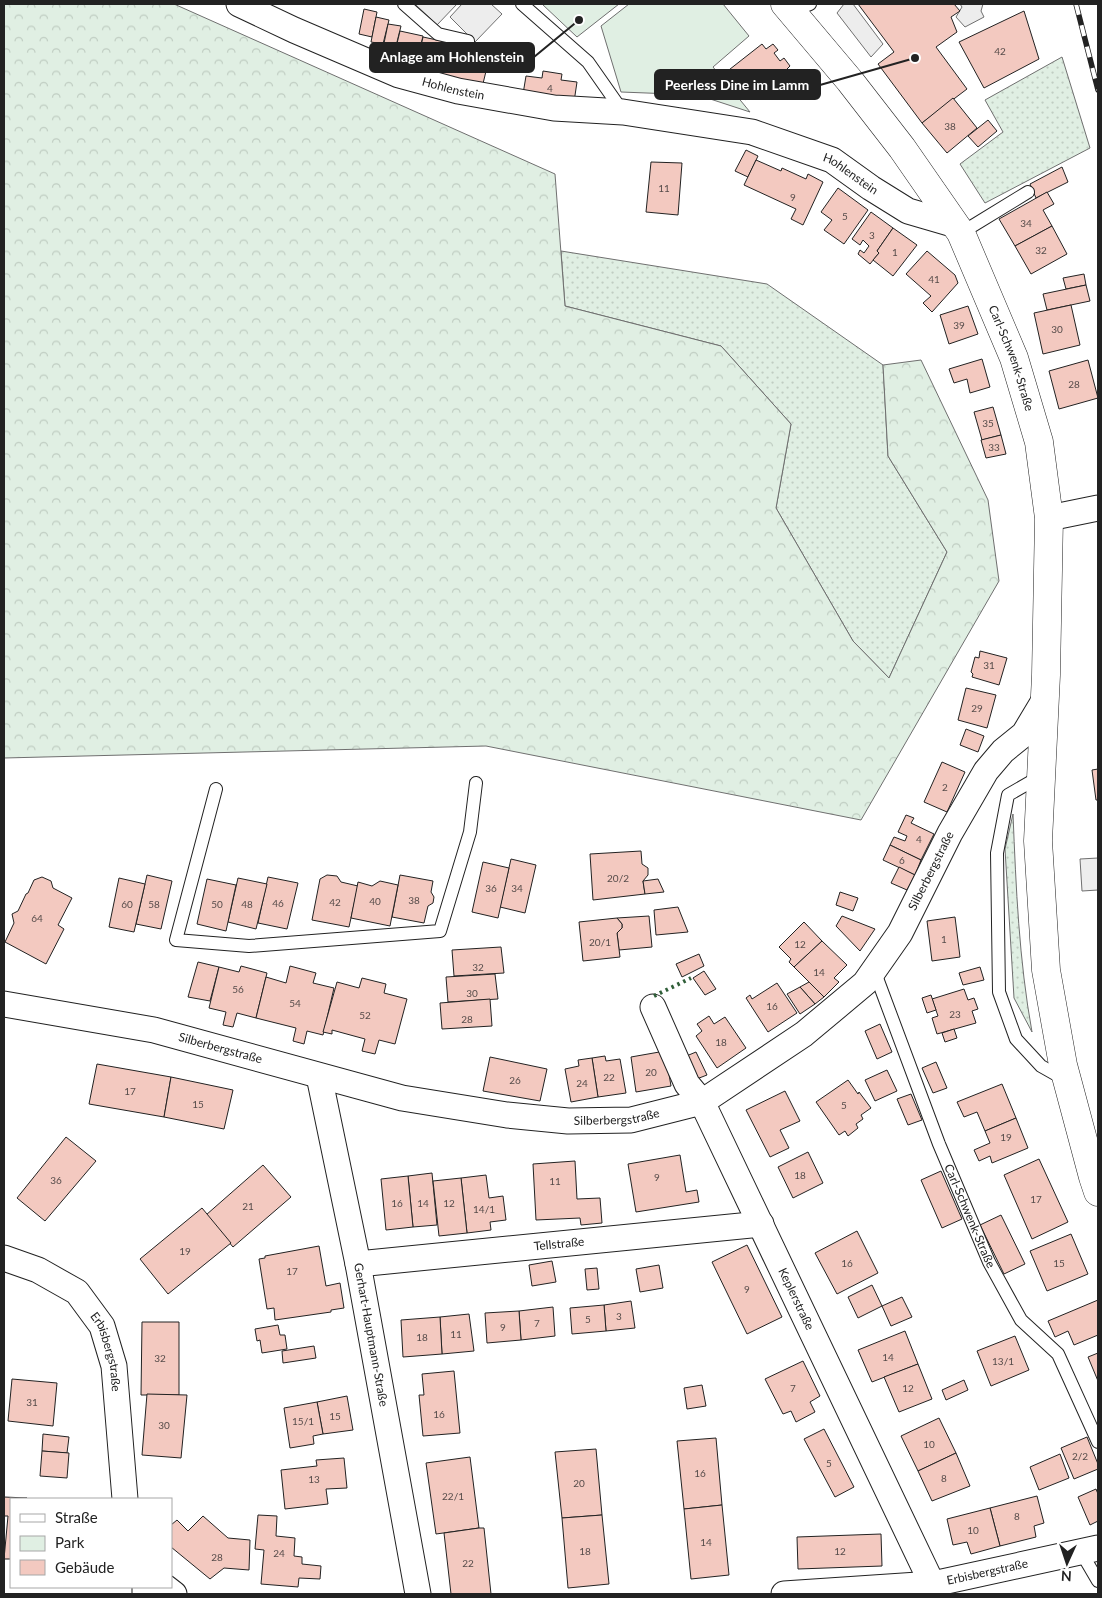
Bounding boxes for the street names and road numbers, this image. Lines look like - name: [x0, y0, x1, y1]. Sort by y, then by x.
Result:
- street label: Hohlenstein: [420, 74, 486, 103]
- street label: Hohlenstein: [821, 149, 881, 198]
- street label: Carl-Schwenk-Straße: [985, 303, 1037, 413]
- street label: Silberbergstraße: [905, 829, 957, 913]
- street label: Silberbergstraße: [177, 1029, 264, 1066]
- street label: Silberbergstraße: [574, 1105, 661, 1128]
- street label: Carl-Schwenk-Straße: [941, 1162, 999, 1270]
- street label: Tellstraße: [533, 1234, 585, 1254]
- street label: Gerhart-Hauptmann-Straße: [351, 1262, 392, 1408]
- street label: Keplerstraße: [775, 1265, 818, 1332]
- street label: Erbisbergstraße: [87, 1309, 124, 1392]
- street label: Erbisbergstraße: [945, 1556, 1029, 1588]

